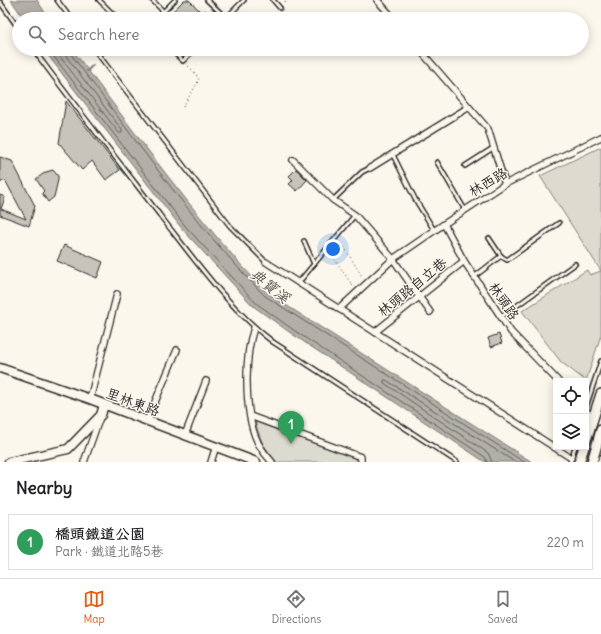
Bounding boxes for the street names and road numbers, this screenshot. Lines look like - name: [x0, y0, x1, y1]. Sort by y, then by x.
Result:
- street label: 林西路: [465, 163, 511, 201]
- street label: 林頭路自立巷: [374, 253, 451, 320]
- street label: 林頭路: [485, 279, 523, 323]
- street label: 里林東路: [104, 384, 162, 420]

